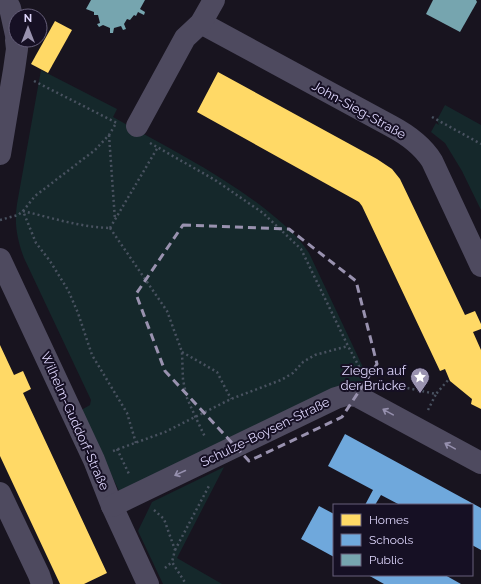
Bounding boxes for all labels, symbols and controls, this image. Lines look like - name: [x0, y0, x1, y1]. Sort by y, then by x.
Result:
- north arrow: [8, 8, 48, 48]
- text: N: [24, 12, 32, 25]
- street label: John-Sieg-Straße: [309, 78, 409, 142]
- street label: Wilhelm-Guddorf-Straße: [38, 350, 112, 493]
- place label: Ziegen auf der Brücke: [340, 363, 407, 393]
- place icon: Ziegen auf der Brücke: [409, 366, 431, 394]
- street label: Schulze-Boysen-Straße: [198, 394, 332, 470]
- one-way arrow: [382, 408, 394, 416]
- one-way arrow: [444, 442, 456, 450]
- one-way arrow: [174, 470, 186, 477]
- legend: [333, 504, 473, 576]
- text: Homes: [369, 513, 409, 527]
- text: Schools: [369, 533, 413, 547]
- text: Public: [369, 553, 404, 567]

